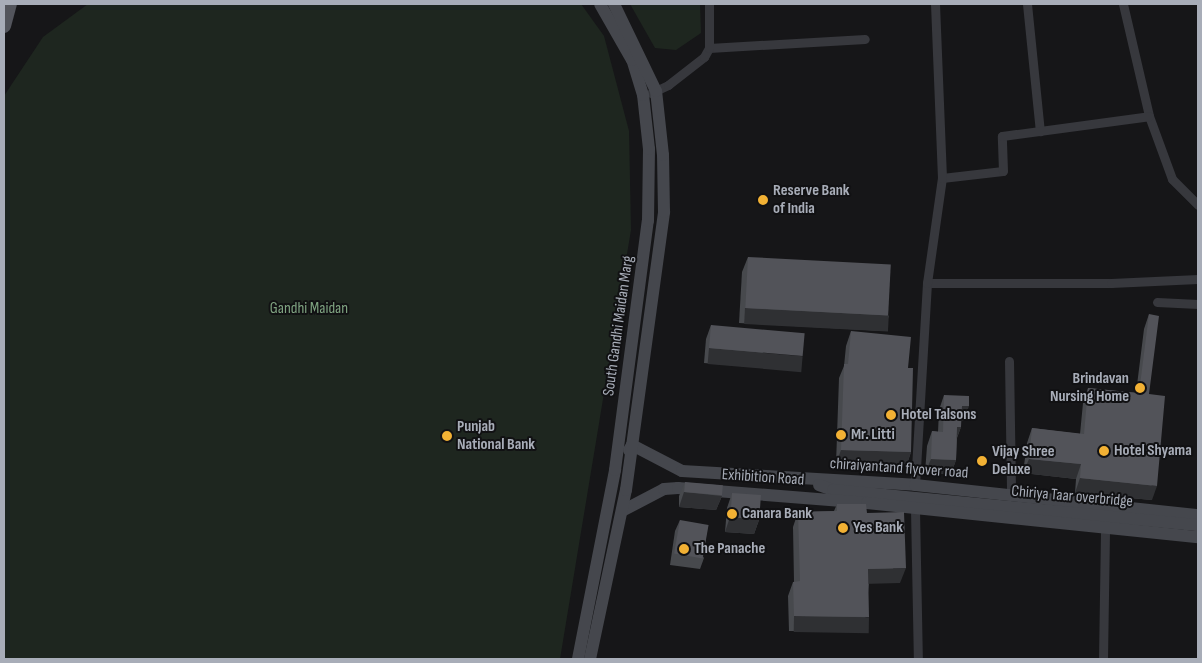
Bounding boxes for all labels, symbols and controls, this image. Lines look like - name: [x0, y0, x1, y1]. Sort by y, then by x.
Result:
- place label: Reserve Bank of India: [773, 181, 850, 219]
- marker: Reserve Bank of India: [757, 194, 769, 206]
- street label: South Gandhi Maidan Marg: [600, 255, 638, 397]
- park label: Gandhi Maidan: [270, 299, 348, 319]
- place label: Brindavan Nursing Home: [1050, 369, 1129, 407]
- marker: Brindavan Nursing Home: [1133, 381, 1147, 395]
- place label: Hotel Talsons: [901, 405, 976, 425]
- marker: Hotel Talsons: [885, 409, 897, 421]
- place label: Punjab National Bank: [457, 417, 535, 455]
- place label: Mr. Litti: [851, 425, 895, 445]
- marker: Mr. Litti: [835, 429, 847, 441]
- marker: Punjab National Bank: [441, 430, 453, 442]
- place label: Hotel Shyama: [1114, 441, 1192, 461]
- place label: Vijay Shree Deluxe: [992, 442, 1055, 480]
- marker: Hotel Shyama: [1098, 445, 1110, 457]
- street label: chiraiyantand flyover road: [829, 455, 969, 483]
- marker: Vijay Shree Deluxe: [976, 455, 988, 467]
- street label: Exhibition Road: [721, 466, 805, 490]
- street label: Chiriya Taar overbridge: [1010, 482, 1134, 512]
- place label: Canara Bank: [742, 504, 812, 524]
- marker: Canara Bank: [726, 508, 738, 520]
- place label: Yes Bank: [853, 518, 903, 538]
- marker: Yes Bank: [837, 522, 849, 534]
- place label: The Panache: [694, 539, 765, 559]
- marker: The Panache: [678, 543, 690, 555]

